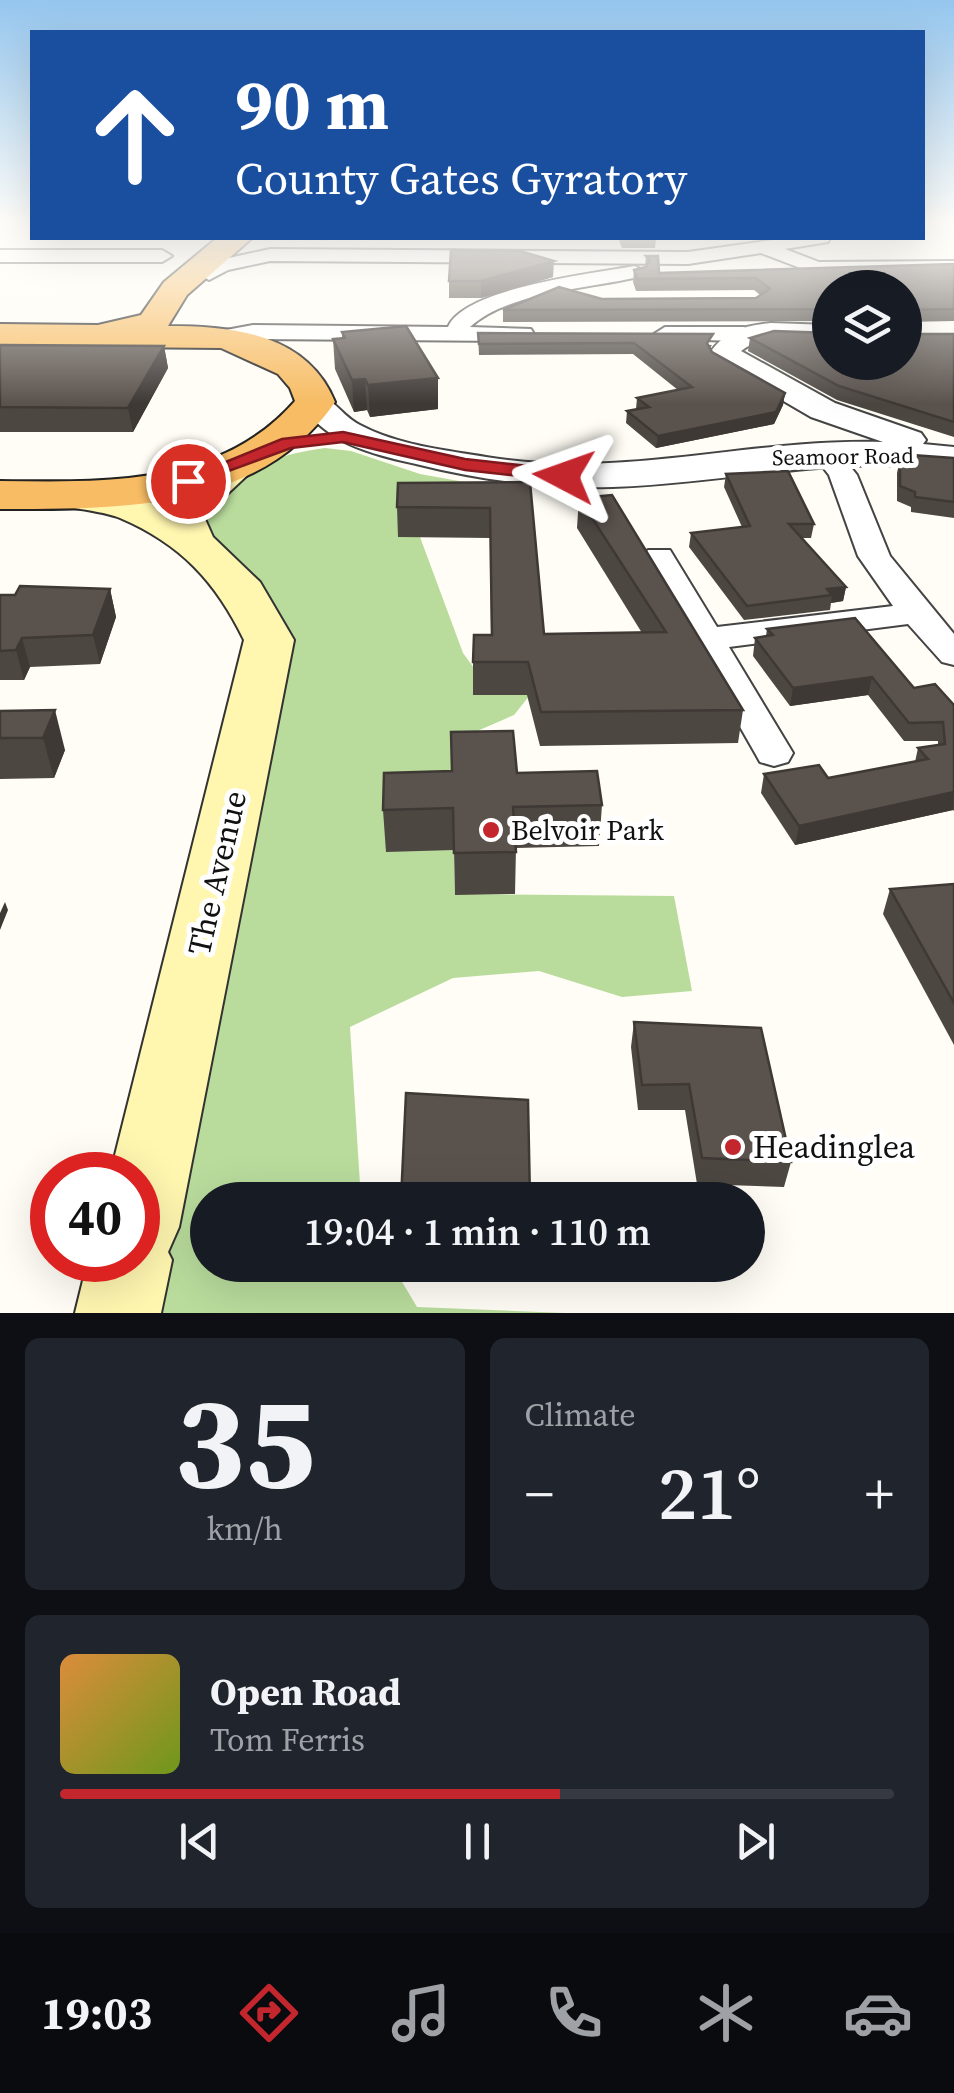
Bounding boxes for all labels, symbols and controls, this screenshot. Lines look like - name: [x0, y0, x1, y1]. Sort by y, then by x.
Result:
- text: 90 m: [235, 56, 389, 152]
- icon: ahead: [70, 70, 200, 200]
- text: County Gates Gyratory: [235, 147, 687, 209]
- map controls: [812, 270, 922, 380]
- button: layers: [812, 270, 922, 380]
- position arrow: [512, 424, 616, 528]
- pin: [146, 439, 231, 524]
- street label: Seamoor Road: [772, 440, 915, 472]
- icon: arrive: [161, 454, 216, 509]
- street label: The Avenue: [177, 786, 257, 960]
- place label: Belvoir Park: [511, 811, 664, 849]
- marker: Belvoir Park: [480, 819, 502, 841]
- place label: Headinglea: [753, 1125, 916, 1169]
- marker: Headinglea: [722, 1136, 744, 1158]
- speed limit sign: 40: [30, 1152, 160, 1282]
- text: 19:04 · 1 min · 110 m: [304, 1206, 651, 1258]
- text: 35: [174, 1352, 315, 1531]
- text: Climate: [525, 1393, 636, 1437]
- text: 21°: [658, 1441, 761, 1544]
- text: −: [525, 1456, 554, 1531]
- text: +: [865, 1456, 894, 1531]
- text: km/h: [207, 1507, 283, 1551]
- text: Open Road: [210, 1666, 401, 1718]
- text: Tom Ferris: [210, 1718, 365, 1762]
- icon: previous: [172, 1814, 227, 1869]
- icon: pause: [450, 1814, 505, 1869]
- icon: next: [728, 1814, 783, 1869]
- icon: directions: [234, 1978, 304, 2048]
- icon: music: [386, 1978, 456, 2048]
- icon: phone: [539, 1978, 609, 2048]
- icon: climate: [691, 1978, 761, 2048]
- icon: car: [843, 1978, 913, 2048]
- text: 19:03: [41, 1982, 152, 2044]

